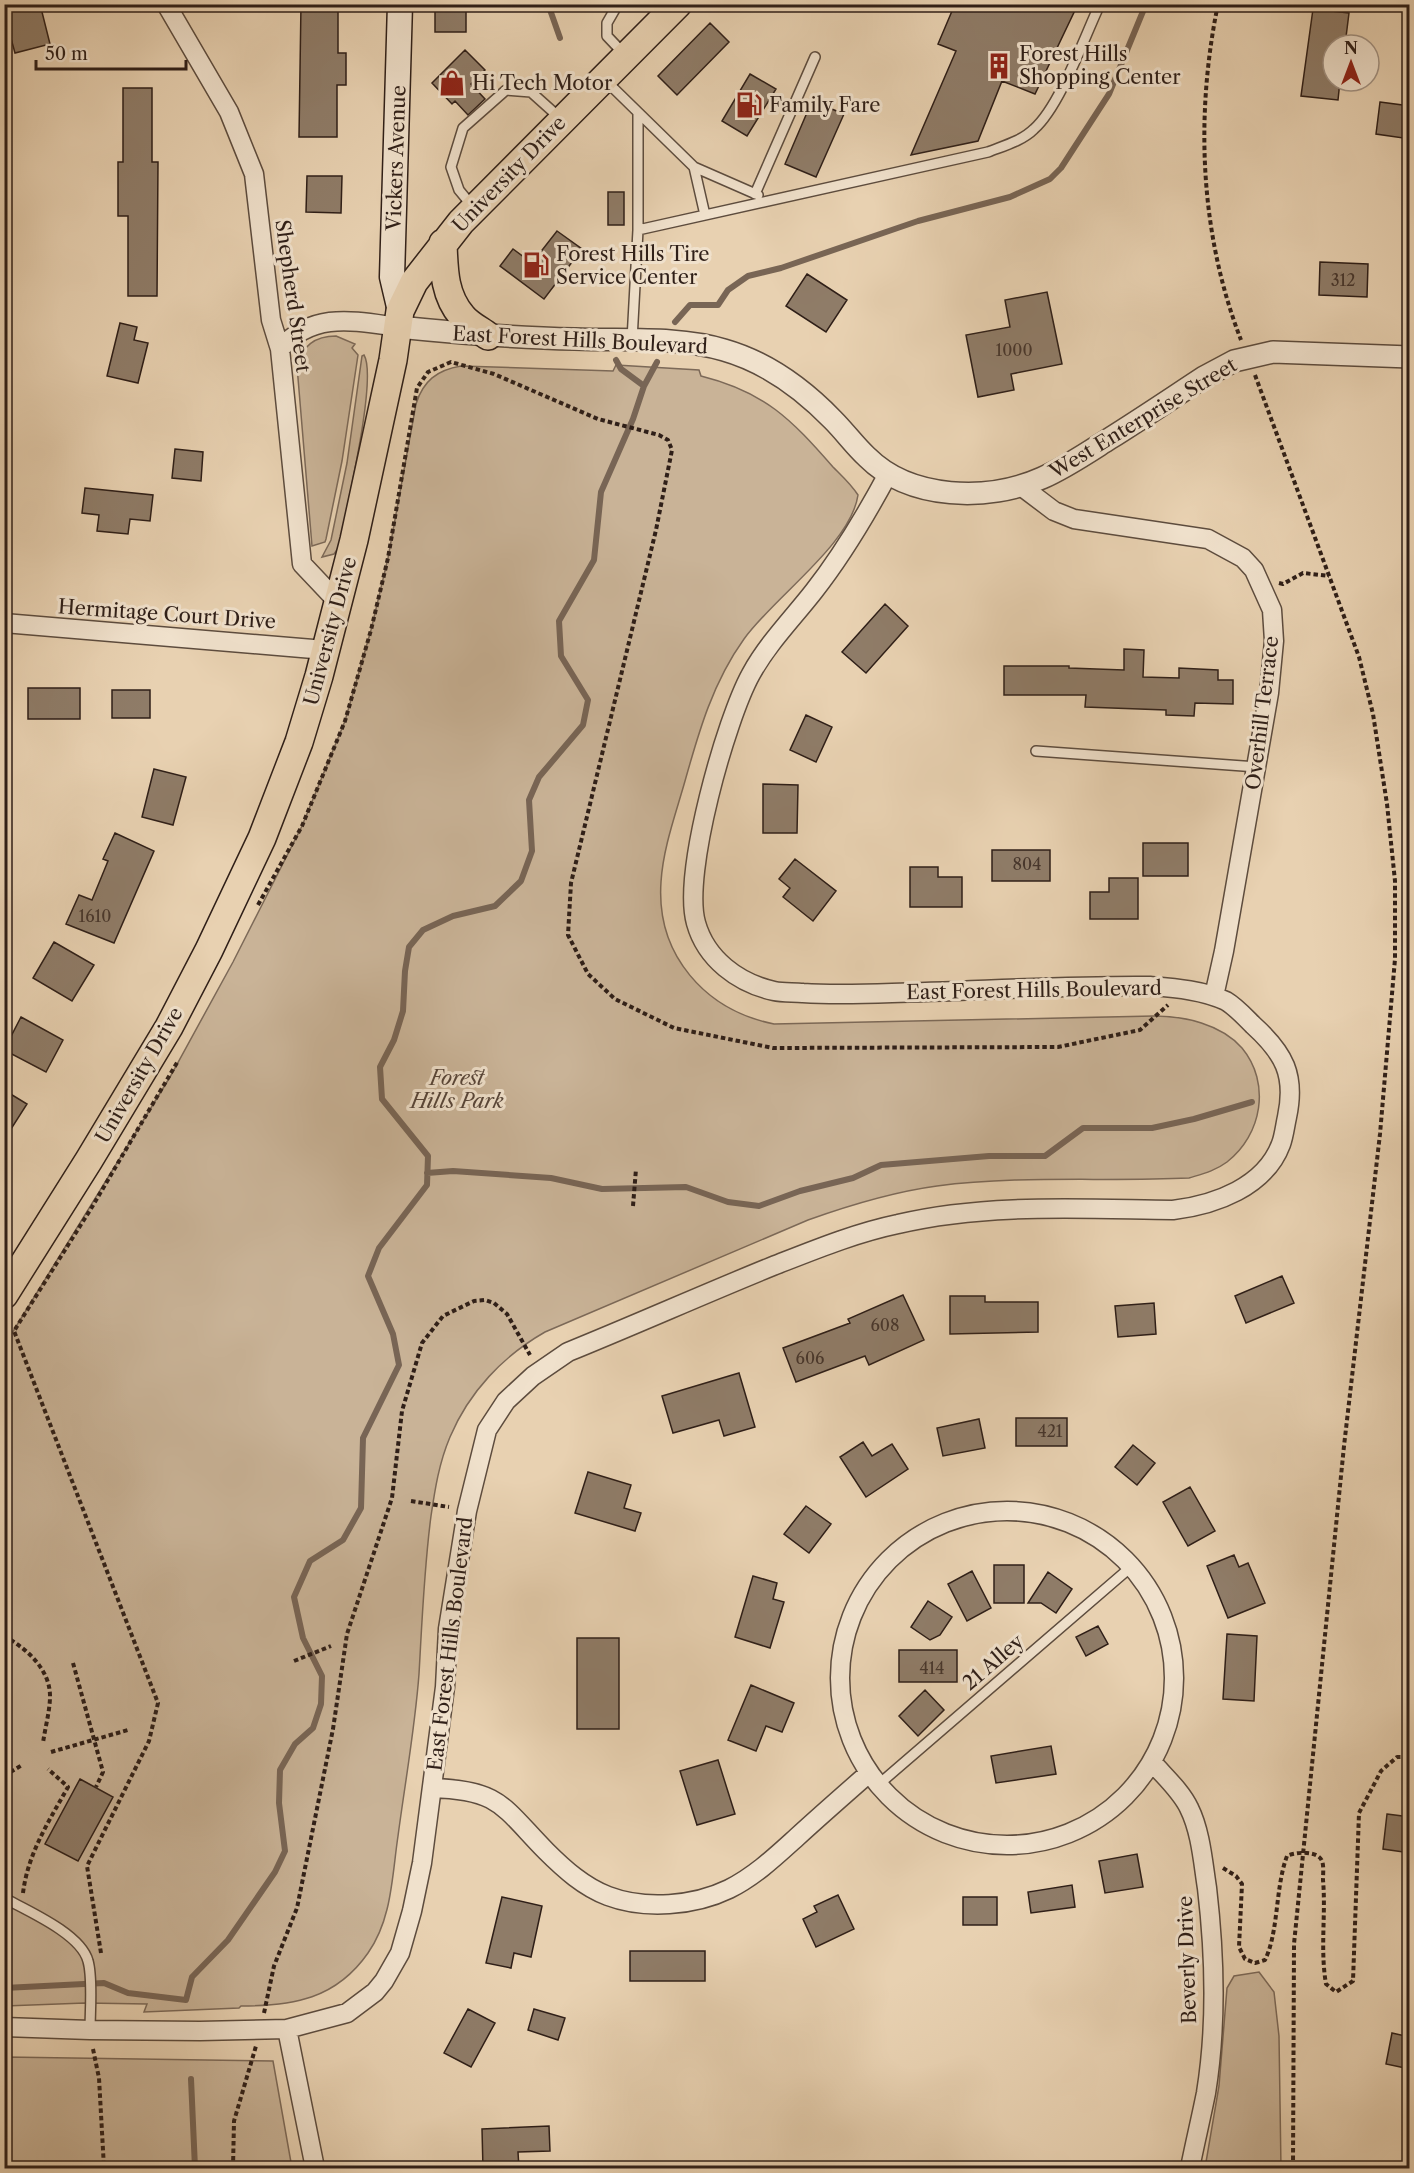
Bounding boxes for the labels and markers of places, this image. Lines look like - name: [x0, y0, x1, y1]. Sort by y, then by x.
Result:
- place label: Forest Hills Shopping Center: [1019, 42, 1181, 89]
- building icon: Forest Hills Shopping Center: [984, 51, 1014, 81]
- shop icon: Hi Tech Motor: [437, 68, 467, 98]
- place label: Hi Tech Motor: [472, 71, 613, 95]
- fuel station icon: Family Fare: [734, 90, 764, 120]
- place label: Family Fare: [769, 93, 880, 117]
- place label: Forest Hills Tire Service Center: [556, 242, 710, 289]
- fuel station icon: Forest Hills Tire Service Center: [521, 250, 551, 280]

